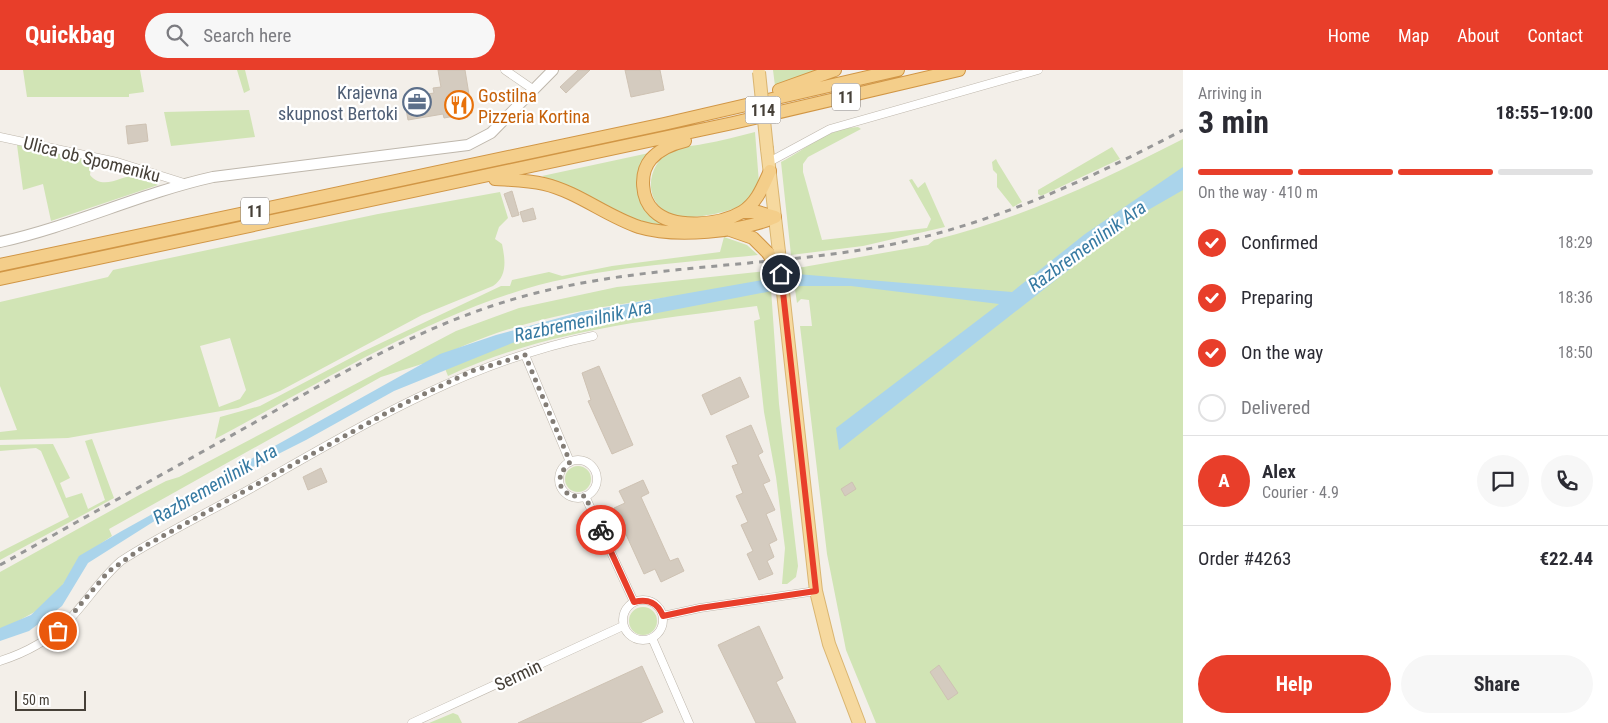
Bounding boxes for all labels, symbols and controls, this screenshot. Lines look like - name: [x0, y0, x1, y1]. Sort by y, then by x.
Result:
- search box: [145, 13, 495, 58]
- text: Quickbag: [25, 21, 115, 49]
- icon: search: [163, 21, 191, 49]
- text: Search here: [203, 24, 292, 47]
- text: Home: [1328, 25, 1370, 46]
- text: Map: [1398, 25, 1429, 46]
- text: About: [1457, 25, 1499, 46]
- text: Contact: [1527, 25, 1583, 46]
- place label: Krajevna skupnost Bertoki: [278, 82, 398, 124]
- road number: 11: [832, 84, 860, 111]
- text: Arriving in: [1198, 84, 1262, 103]
- place label: Gostilna Pizzeria Kortina: [478, 85, 590, 127]
- office icon: Krajevna skupnost Bertoki: [402, 87, 432, 117]
- restaurant icon: Gostilna Pizzeria Kortina: [444, 90, 474, 120]
- road number: 114: [746, 96, 780, 124]
- text: 18:55–19:00: [1495, 101, 1593, 124]
- text: 3 min: [1198, 103, 1269, 141]
- street label: Ulica ob Spomeniku: [21, 132, 163, 186]
- text: On the way · 410 m: [1198, 183, 1318, 202]
- water label: Razbremenilnik Ara: [1024, 195, 1150, 297]
- road number: 11: [241, 198, 269, 224]
- icon: check: [1198, 229, 1226, 257]
- text: Confirmed: [1241, 231, 1318, 254]
- text: 18:29: [1558, 233, 1593, 252]
- pin: [760, 253, 802, 295]
- icon: home: [767, 260, 795, 288]
- icon: check: [1198, 284, 1226, 312]
- text: Preparing: [1241, 286, 1313, 309]
- text: 18:36: [1558, 288, 1593, 307]
- water label: Razbremenilnik Ara: [512, 295, 654, 347]
- icon: check: [1198, 339, 1226, 367]
- text: On the way: [1241, 341, 1323, 364]
- text: 18:50: [1558, 343, 1593, 362]
- text: Delivered: [1241, 396, 1310, 419]
- water label: Razbremenilnik Ara: [149, 439, 281, 529]
- button: chat: [1477, 455, 1529, 507]
- button: phone: [1541, 455, 1593, 507]
- text: Alex: [1262, 460, 1296, 483]
- text: A: [1218, 469, 1230, 492]
- text: Courier · 4.9: [1262, 483, 1339, 502]
- courier: [576, 505, 626, 555]
- icon: bike: [587, 516, 615, 544]
- text: Order #4263: [1198, 547, 1291, 570]
- text: €22.44: [1539, 547, 1593, 570]
- pin: [37, 610, 79, 652]
- icon: bag: [44, 617, 72, 645]
- street label: Sermin: [491, 655, 545, 695]
- button: Help: [1198, 655, 1391, 713]
- button: Share: [1401, 655, 1593, 713]
- scale bar: [15, 688, 86, 711]
- text: 50 m: [22, 692, 50, 708]

